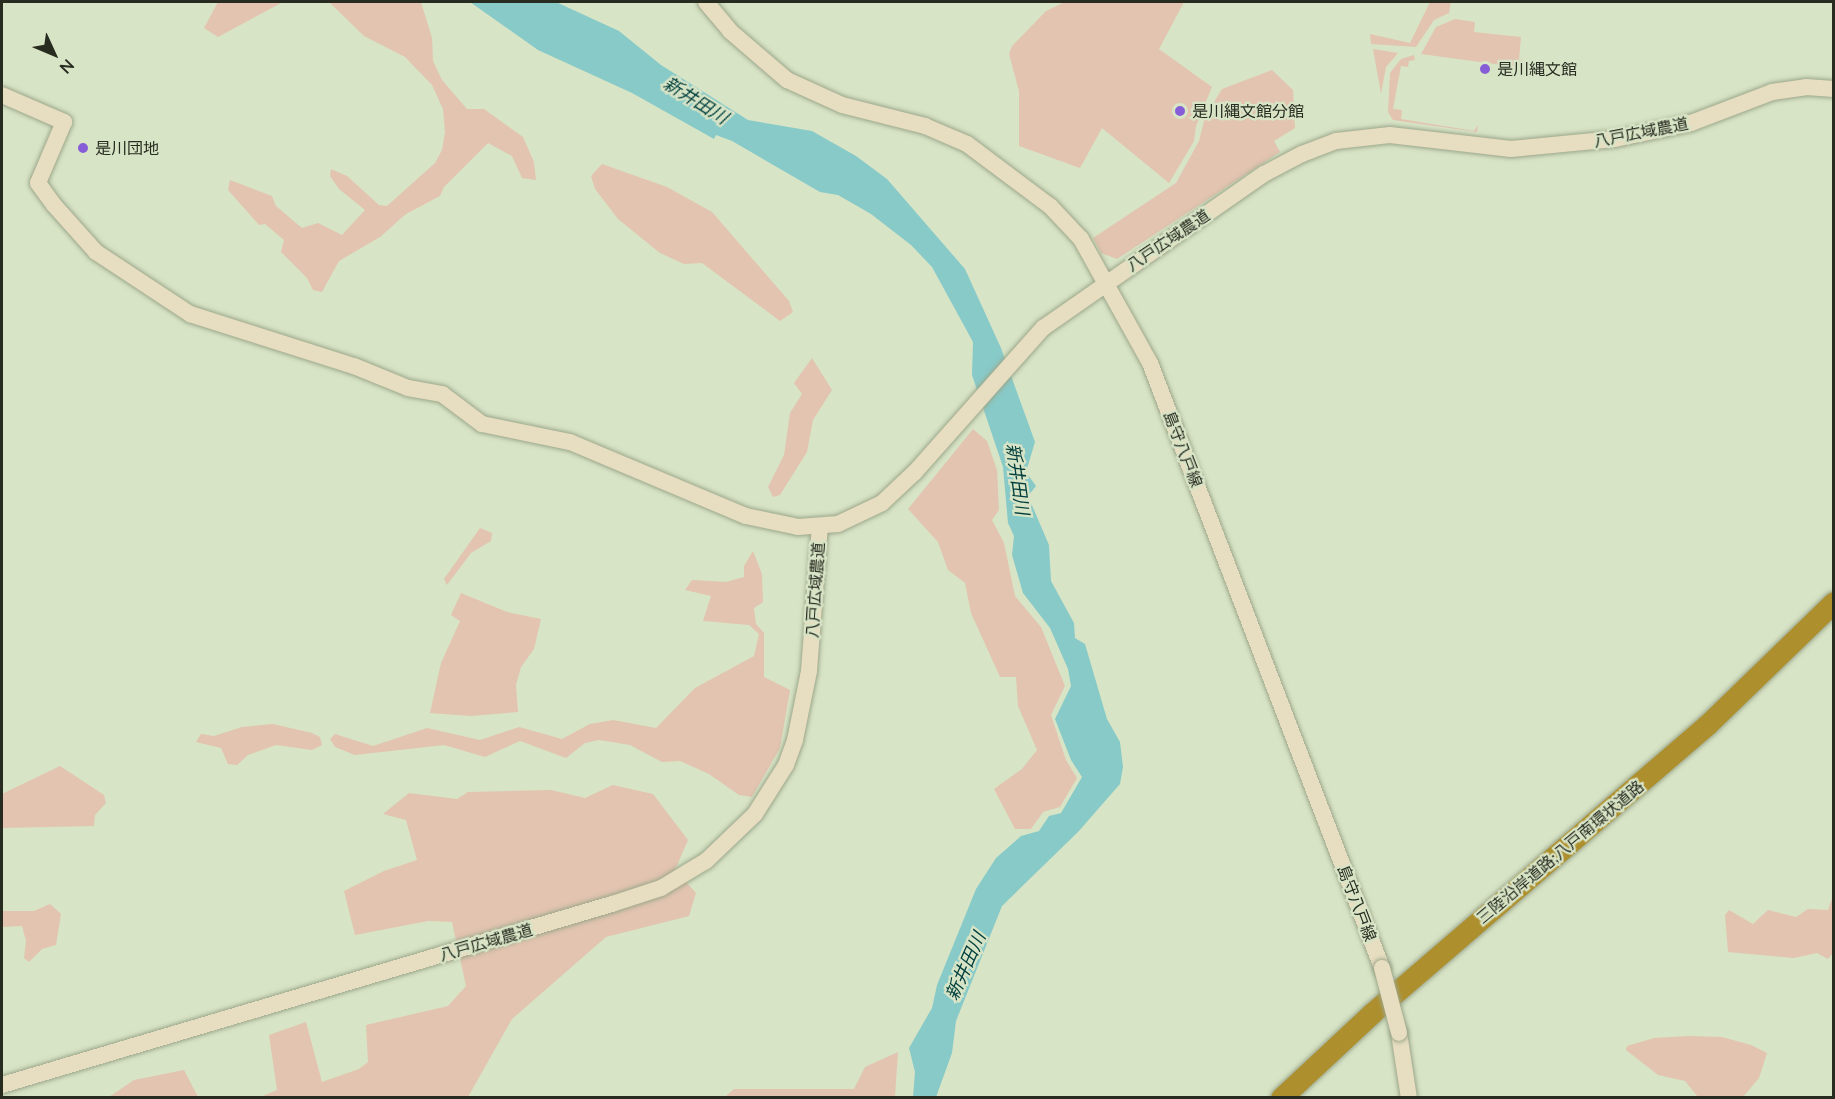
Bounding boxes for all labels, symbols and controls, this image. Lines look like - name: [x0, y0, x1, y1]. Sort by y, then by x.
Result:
- north arrow: [24, 24, 84, 84]
- text: N: [56, 56, 78, 78]
- place label: 是川縄文館: [1497, 59, 1577, 79]
- marker: 是川縄文館: [1478, 62, 1492, 76]
- water label: 新井田川: [660, 72, 732, 128]
- place label: 是川縄文館分館: [1192, 101, 1304, 121]
- marker: 是川縄文館分館: [1173, 104, 1187, 118]
- street label: 八戸広域農道: [1592, 113, 1690, 151]
- place label: 是川団地: [95, 138, 159, 158]
- marker: 是川団地: [76, 141, 90, 155]
- street label: 八戸広域農道: [1123, 205, 1213, 275]
- street label: 島守八戸線: [1160, 408, 1206, 490]
- water label: 新井田川: [1002, 442, 1034, 516]
- street label: 八戸広域農道: [802, 541, 828, 639]
- street label: 三陸沿岸道路;八戸南環状道路: [1473, 776, 1647, 928]
- street label: 島守八戸線: [1334, 862, 1380, 944]
- street label: 八戸広域農道: [437, 920, 535, 964]
- water label: 新井田川: [940, 929, 990, 1003]

